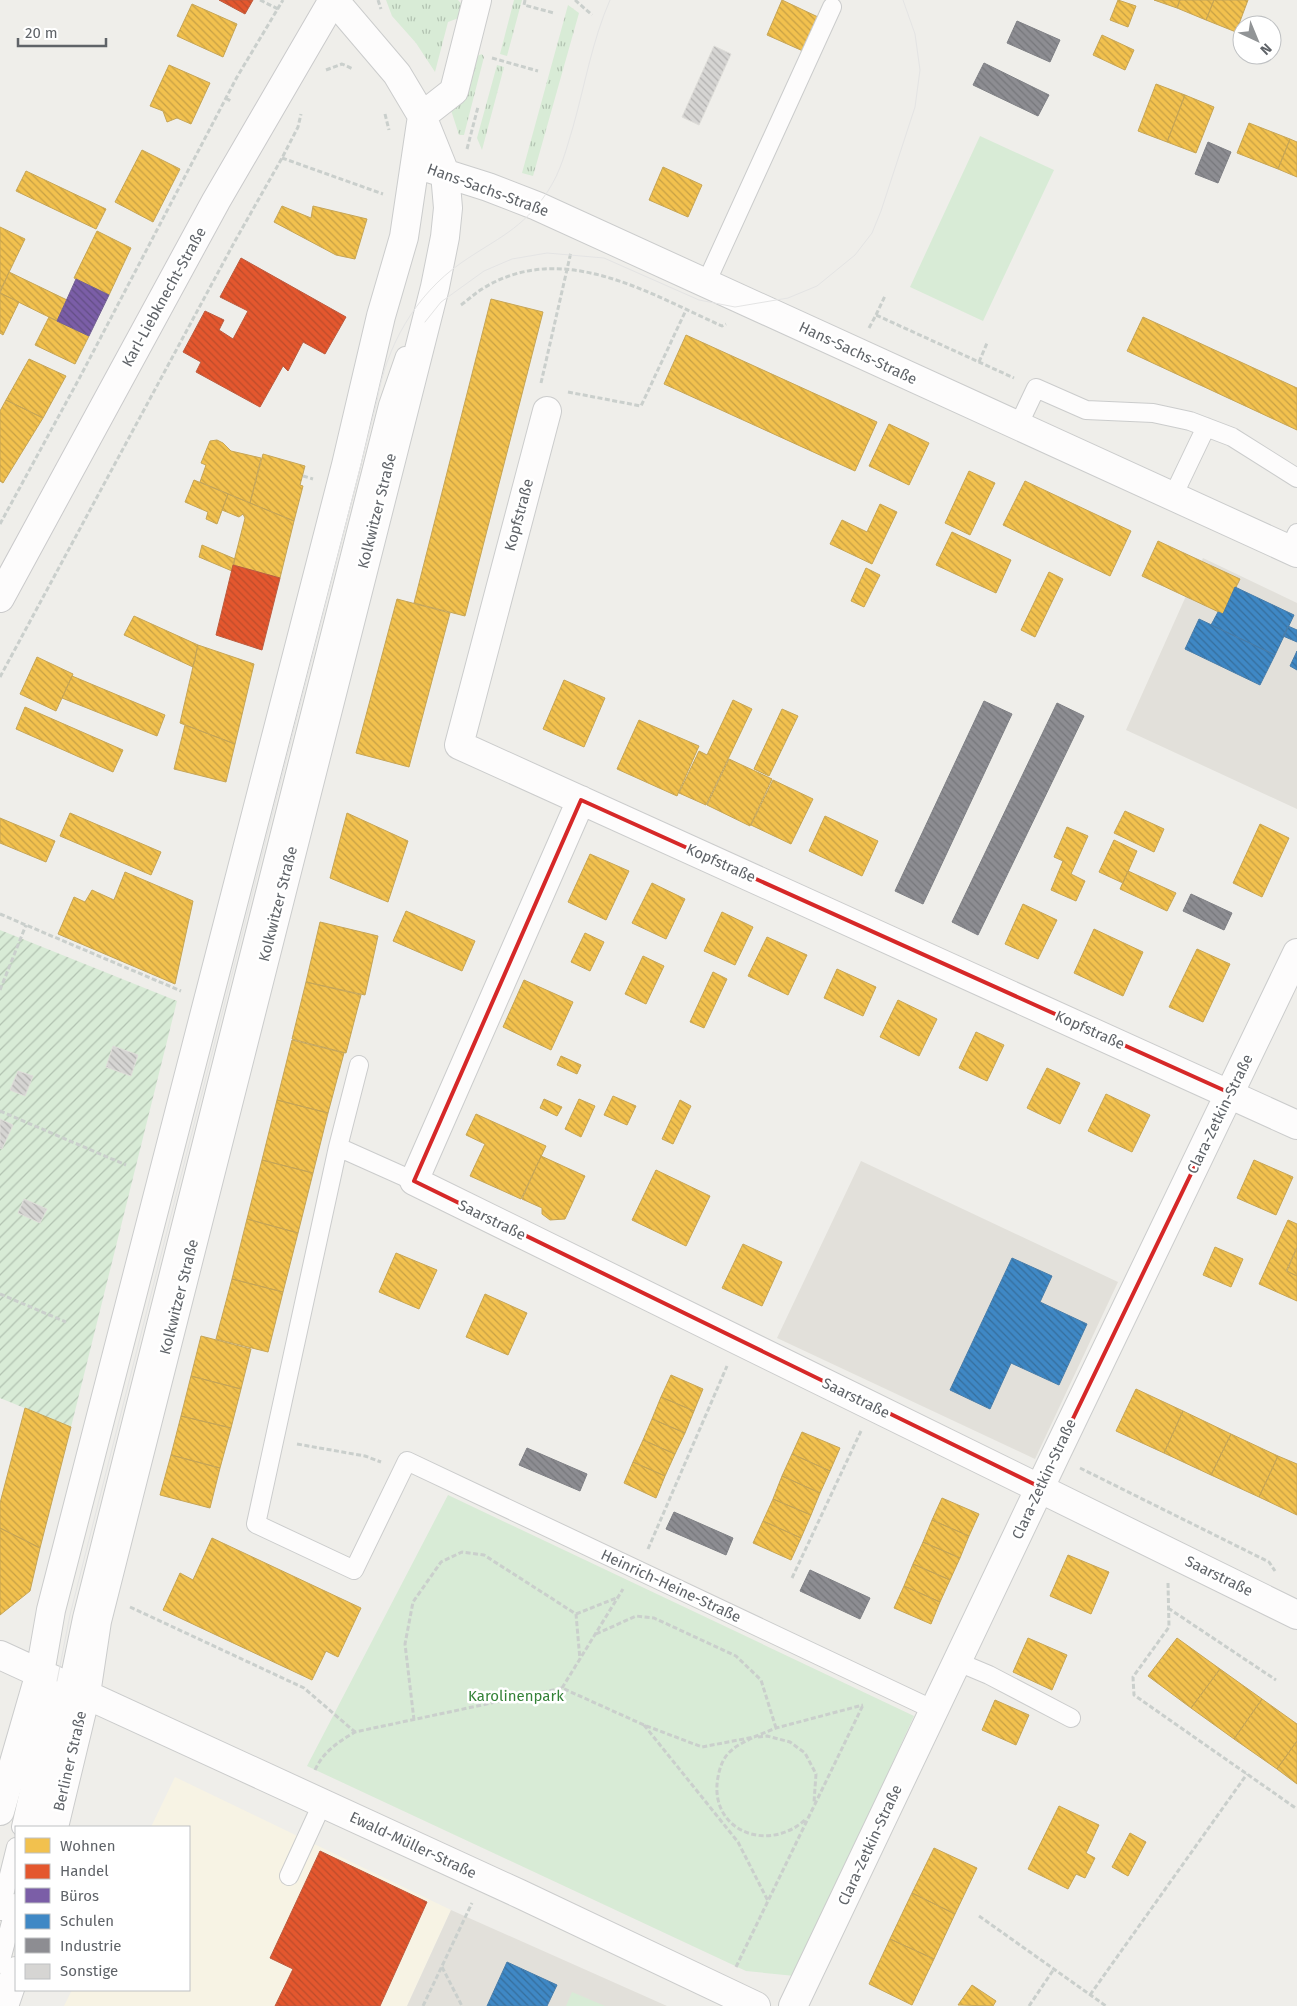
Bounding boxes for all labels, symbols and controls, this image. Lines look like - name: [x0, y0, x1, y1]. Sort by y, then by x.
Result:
- scale bar: [18, 15, 105, 47]
- north arrow: [1232, 15, 1282, 65]
- text: 20 m: [25, 24, 58, 42]
- text: N: [1256, 40, 1275, 58]
- street label: Hans-Sachs-Straße: [425, 160, 551, 220]
- street label: Karl-Liebknecht-Straße: [118, 224, 210, 370]
- street label: Hans-Sachs-Straße: [796, 318, 920, 388]
- street label: Kolkwitzer Straße: [354, 451, 400, 571]
- street label: Kopfstraße: [501, 477, 537, 553]
- street label: Kopfstraße: [683, 840, 759, 886]
- street label: Kolkwitzer Straße: [255, 844, 301, 964]
- street label: Kopfstraße: [1052, 1007, 1128, 1053]
- street label: Clara-Zetkin-Straße: [1183, 1051, 1257, 1177]
- street label: Saarstraße: [455, 1196, 529, 1244]
- street label: Kolkwitzer Straße: [156, 1237, 202, 1357]
- street label: Saarstraße: [819, 1374, 893, 1422]
- street label: Clara-Zetkin-Straße: [1008, 1416, 1080, 1542]
- street label: Heinrich-Heine-Straße: [598, 1546, 744, 1626]
- street label: Saarstraße: [1182, 1552, 1256, 1600]
- park label: Karolinenpark: [468, 1687, 564, 1705]
- street label: Berliner Straße: [50, 1709, 90, 1813]
- street label: Clara-Zetkin-Straße: [834, 1782, 906, 1908]
- street label: Ewald-Müller-Straße: [347, 1808, 479, 1882]
- legend: [15, 1826, 190, 1991]
- text: Wohnen: [60, 1837, 116, 1855]
- text: Handel: [60, 1862, 109, 1880]
- text: Büros: [60, 1887, 99, 1905]
- text: Schulen: [60, 1912, 114, 1930]
- text: Industrie: [60, 1937, 122, 1955]
- text: Sonstige: [60, 1962, 118, 1980]

